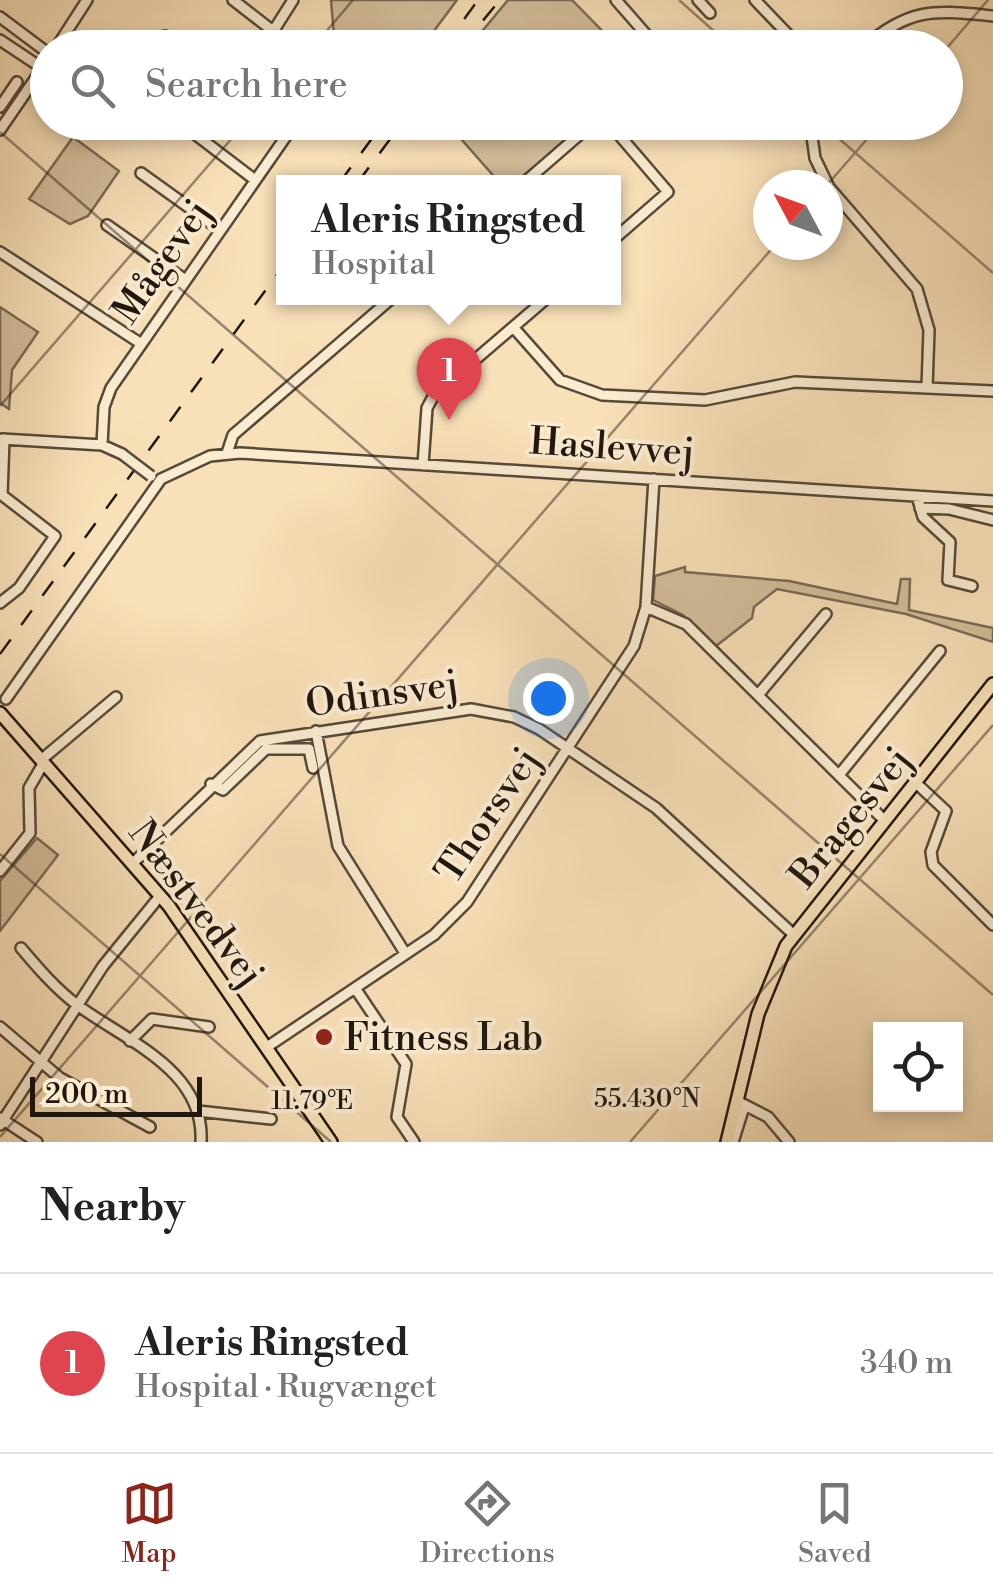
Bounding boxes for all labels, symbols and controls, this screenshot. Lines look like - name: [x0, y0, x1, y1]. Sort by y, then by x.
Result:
- search box: [30, 30, 963, 140]
- icon: search: [65, 58, 120, 113]
- text: Search here: [145, 62, 348, 109]
- north arrow: [753, 170, 843, 260]
- popup: [276, 175, 621, 305]
- street label: Mågevej: [103, 191, 222, 333]
- text: Aleris Ringsted: [311, 197, 586, 244]
- text: Hospital: [311, 244, 435, 284]
- pin: 1: [416, 338, 482, 420]
- street label: Haslevvej: [528, 418, 696, 477]
- street label: Odinsvej: [303, 661, 462, 728]
- your location: [523, 673, 574, 724]
- street label: Bragesvej: [779, 738, 922, 899]
- street label: Thorsvej: [426, 739, 551, 893]
- street label: Næstvedvej: [118, 811, 274, 996]
- place label: Fitness Lab: [344, 1015, 543, 1062]
- map controls: [873, 1022, 963, 1112]
- button: locate: [873, 1022, 963, 1112]
- marker: Fitness Lab: [313, 1026, 335, 1048]
- scale bar: [30, 1072, 202, 1116]
- text: 200 m: [45, 1077, 128, 1112]
- text: 55.430°N: [594, 1084, 700, 1115]
- text: 11.79°E: [271, 1086, 353, 1117]
- text: Nearby: [40, 1181, 185, 1234]
- text: Aleris Ringsted: [135, 1320, 409, 1367]
- text: 1: [65, 1343, 80, 1383]
- text: 340 m: [860, 1343, 953, 1383]
- text: Hospital · Rugvænget: [135, 1367, 437, 1407]
- tab: Map: [122, 1476, 177, 1571]
- tab: Directions: [420, 1476, 555, 1571]
- tab: Saved: [798, 1476, 871, 1571]

